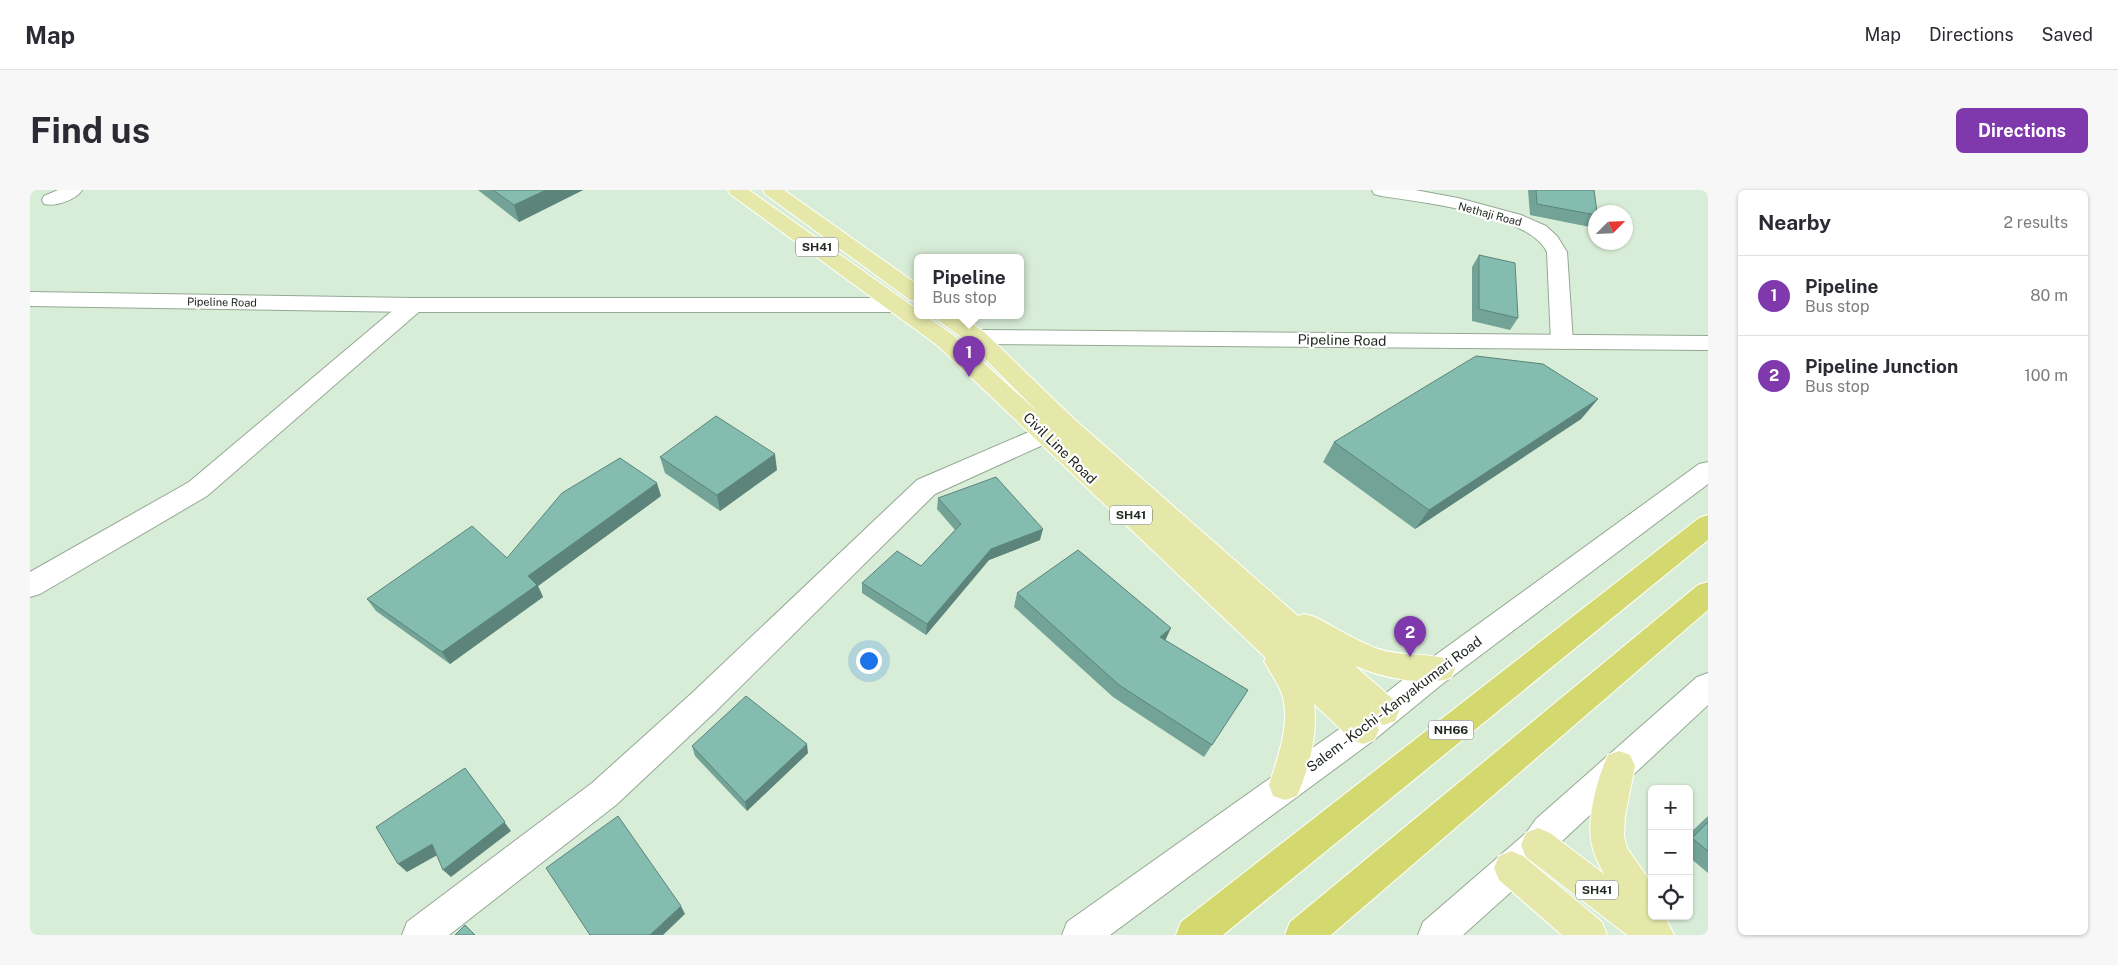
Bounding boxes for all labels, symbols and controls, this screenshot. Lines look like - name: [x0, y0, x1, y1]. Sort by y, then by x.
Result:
- text: Map: [25, 21, 75, 49]
- text: Map: [1864, 24, 1901, 45]
- text: Directions: [1929, 24, 2014, 45]
- text: Saved: [2042, 24, 2093, 45]
- button: Directions: [1956, 108, 2088, 153]
- text: Find us: [30, 110, 150, 151]
- street label: Nethaji Road: [1457, 200, 1523, 228]
- north arrow: [1588, 205, 1633, 250]
- text: Nearby: [1758, 210, 1831, 235]
- text: 2 results: [2003, 213, 2068, 232]
- road number: SH41: [796, 238, 838, 256]
- popup: [914, 254, 1024, 319]
- text: Pipeline: [932, 266, 1006, 288]
- text: Pipeline: [1805, 275, 1879, 297]
- text: 1: [1771, 286, 1777, 305]
- text: 80 m: [2030, 286, 2068, 305]
- text: Bus stop: [932, 288, 997, 307]
- street label: Pipeline Road: [187, 295, 257, 309]
- text: Bus stop: [1805, 297, 1869, 316]
- street label: Pipeline Road: [1297, 331, 1387, 349]
- pin: 1: [953, 336, 985, 377]
- text: Pipeline Junction: [1805, 355, 1958, 377]
- text: 2: [1769, 366, 1779, 385]
- text: 100 m: [2024, 366, 2068, 385]
- text: Bus stop: [1805, 377, 1869, 396]
- street label: Civil Line Road: [1020, 409, 1100, 487]
- road number: SH41: [1110, 506, 1152, 524]
- pin: 2: [1394, 616, 1426, 657]
- street label: Salem - Kochi - Kanyakumari Road: [1303, 633, 1485, 775]
- your location: [856, 648, 882, 674]
- road number: NH66: [1428, 720, 1474, 740]
- map controls: [1648, 785, 1693, 920]
- button: +: [1648, 785, 1693, 830]
- button: −: [1648, 830, 1693, 875]
- button: locate: [1648, 875, 1693, 920]
- road number: SH41: [1576, 880, 1618, 900]

